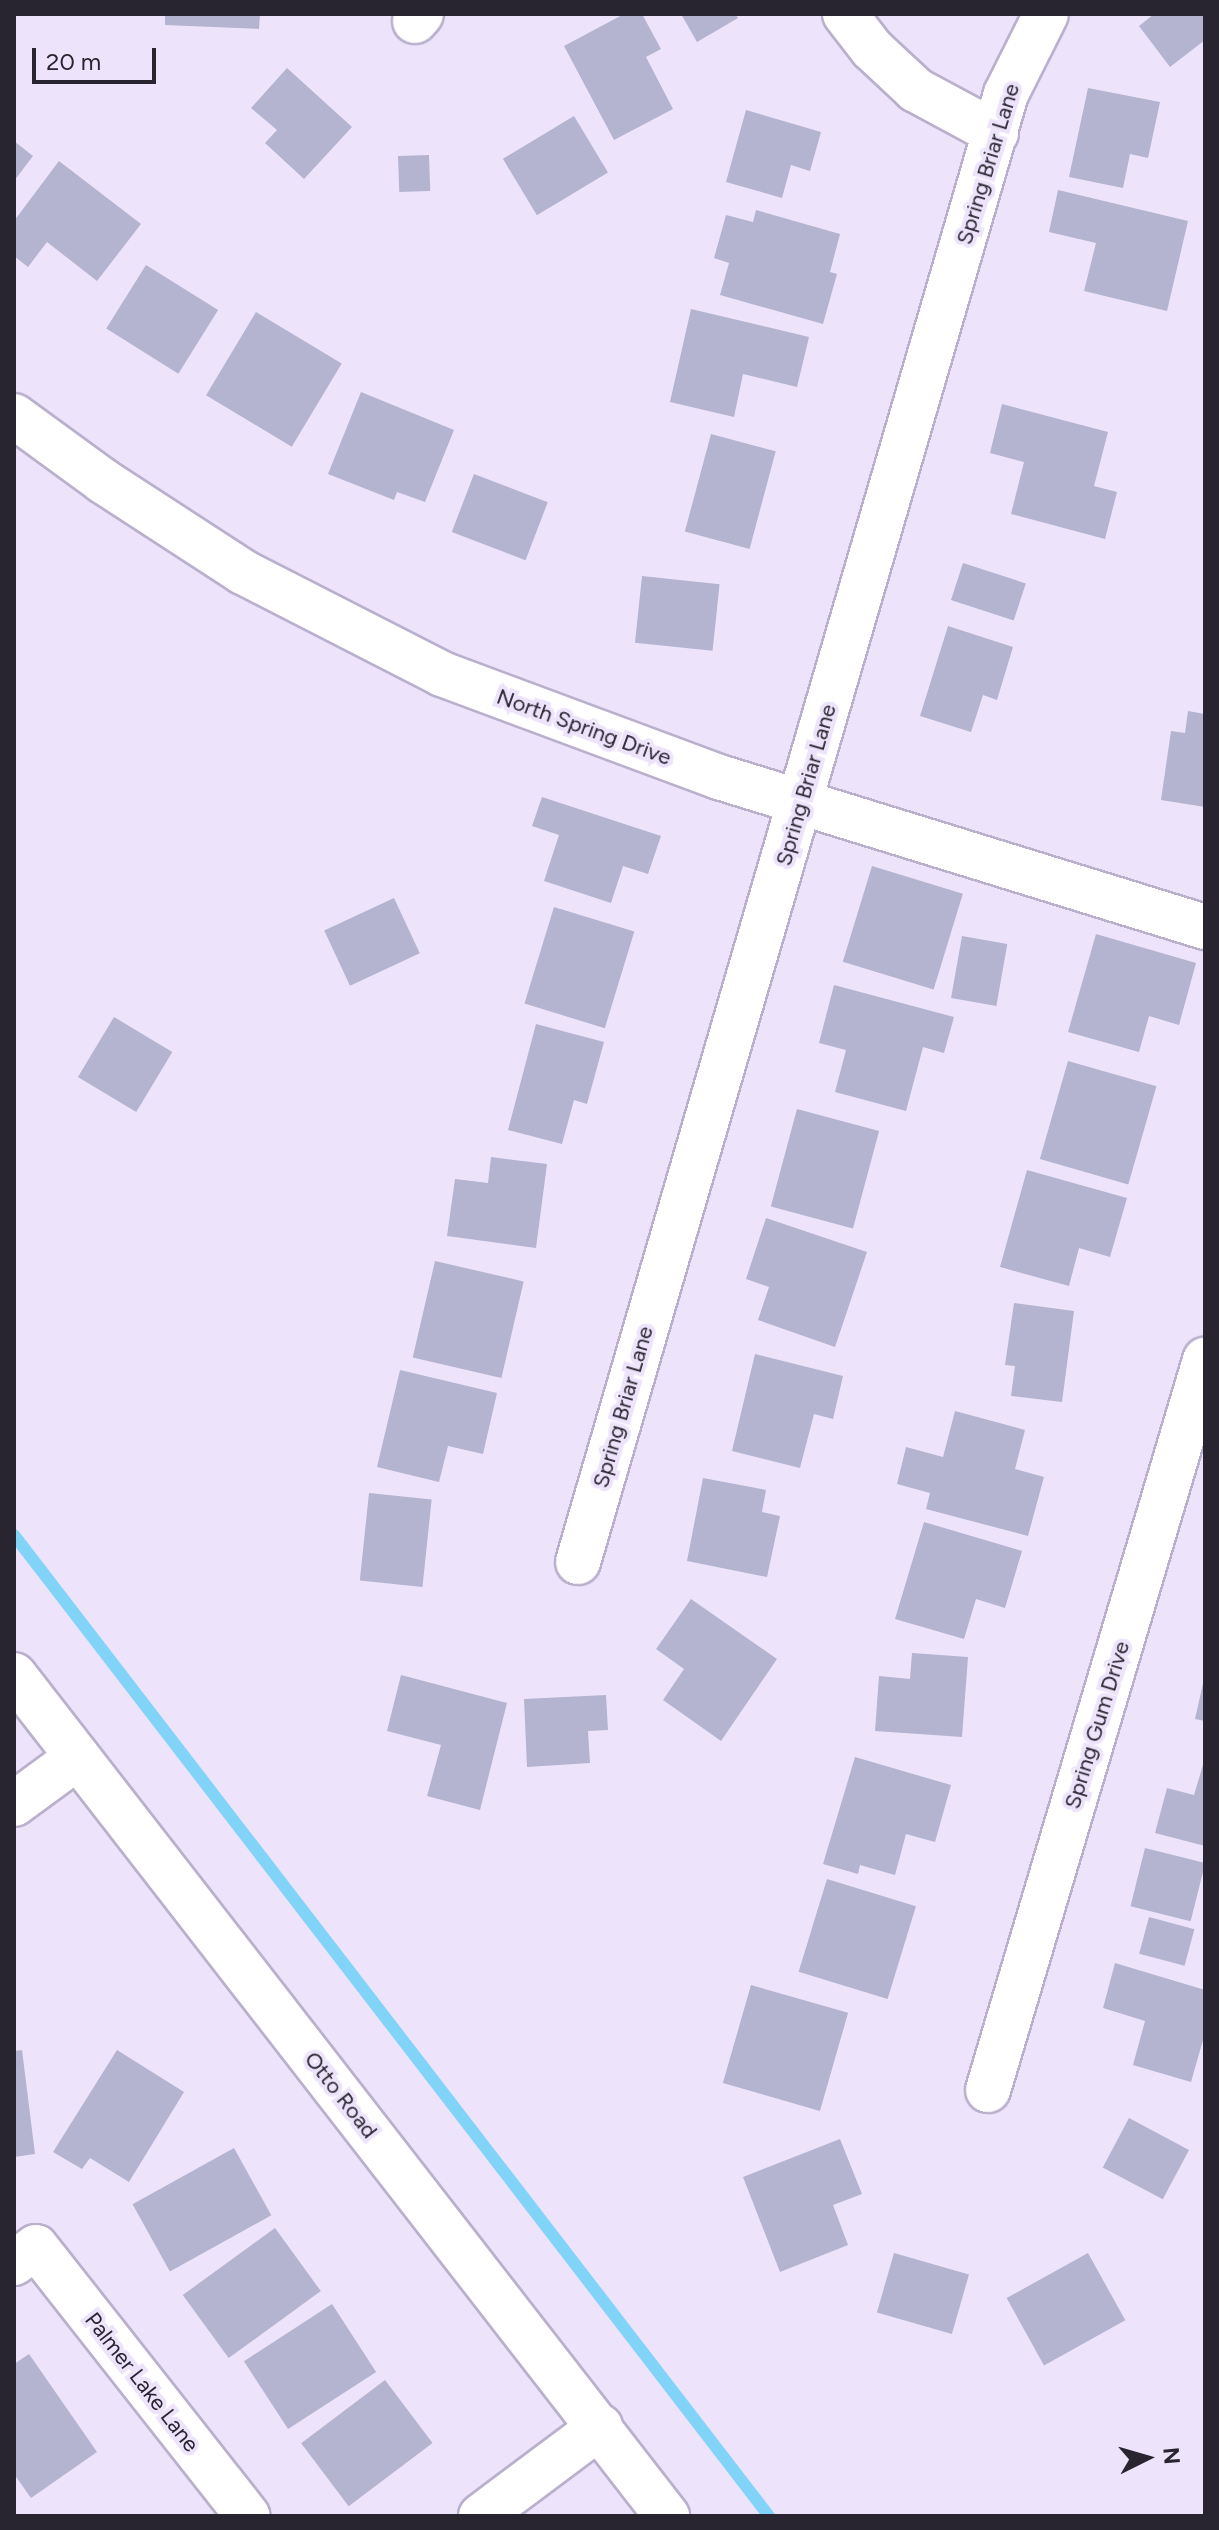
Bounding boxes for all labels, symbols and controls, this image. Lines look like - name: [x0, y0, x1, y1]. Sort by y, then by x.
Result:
- scale bar: [36, 32, 160, 82]
- text: 20 m: [46, 47, 101, 76]
- street label: Spring Briar Lane: [951, 80, 1025, 248]
- street label: North Spring Drive: [493, 683, 675, 771]
- street label: Spring Briar Lane: [770, 701, 842, 869]
- street label: Spring Briar Lane: [587, 1323, 659, 1491]
- street label: Spring Gum Drive: [1059, 1638, 1135, 1812]
- street label: Otto Road: [299, 2046, 383, 2144]
- street label: Palmer Lake Lane: [79, 2307, 205, 2457]
- north arrow: [1107, 2418, 1187, 2498]
- text: N: [1157, 2446, 1186, 2466]

